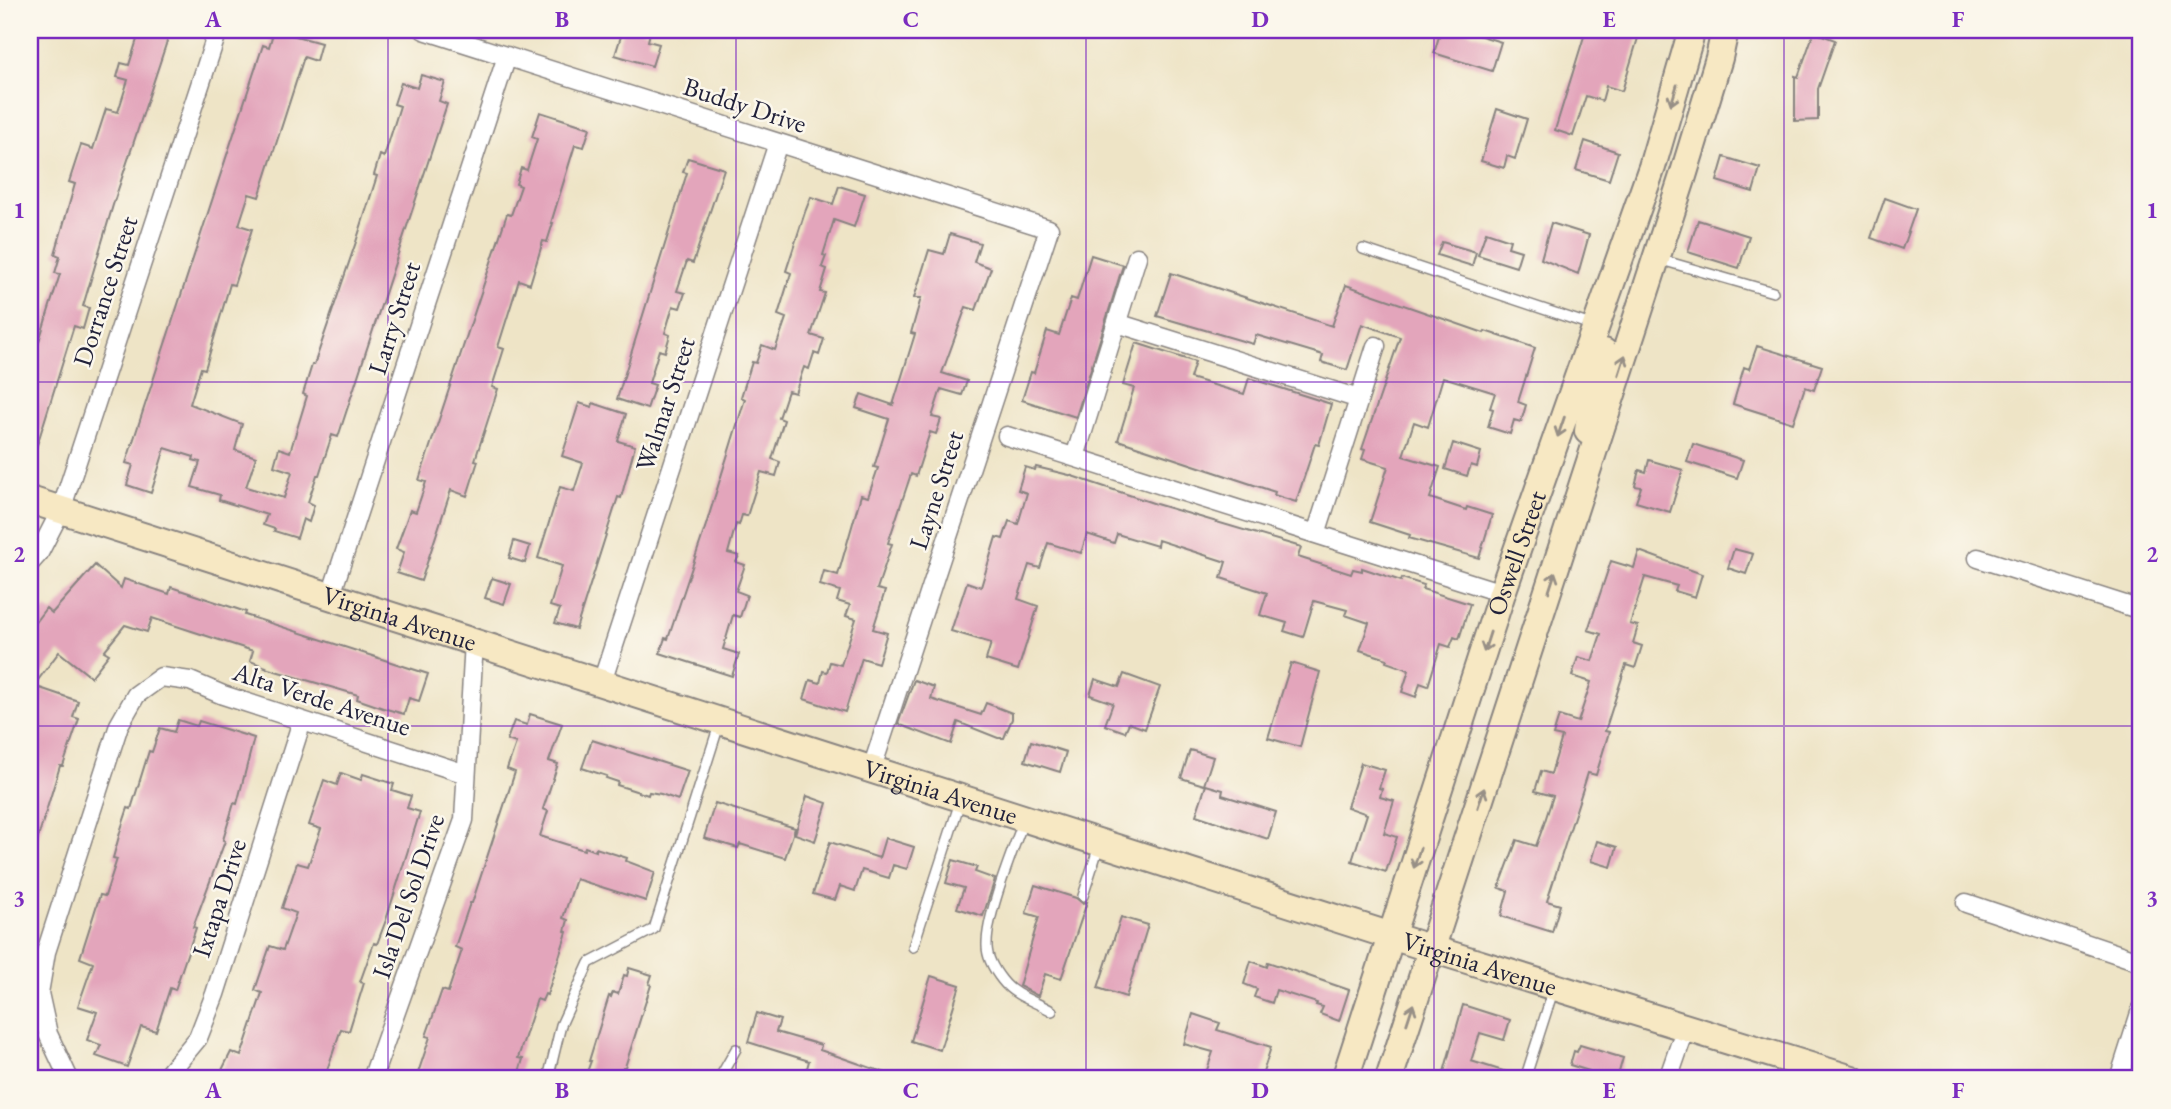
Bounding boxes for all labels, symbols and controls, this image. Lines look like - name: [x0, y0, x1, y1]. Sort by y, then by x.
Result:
- text: A: [204, 4, 222, 34]
- text: B: [555, 4, 569, 34]
- text: C: [903, 4, 919, 34]
- text: D: [1251, 4, 1269, 34]
- text: E: [1602, 4, 1616, 34]
- text: F: [1952, 4, 1965, 34]
- street label: Buddy Drive: [679, 69, 811, 141]
- one-way arrow: [1666, 84, 1679, 106]
- text: 1: [13, 195, 25, 225]
- text: 1: [2146, 195, 2158, 225]
- street label: Dorrance Street: [65, 211, 145, 371]
- street label: Larry Street: [360, 257, 428, 379]
- street label: Walmar Street: [627, 332, 703, 476]
- one-way arrow: [1617, 355, 1629, 377]
- one-way arrow: [1554, 415, 1566, 437]
- street label: Layne Street: [901, 426, 971, 554]
- street label: Oswell Street: [1479, 486, 1554, 620]
- text: 2: [13, 539, 25, 569]
- text: 2: [2146, 539, 2158, 569]
- one-way arrow: [1546, 571, 1559, 593]
- street label: Virginia Avenue: [318, 578, 481, 659]
- one-way arrow: [1479, 630, 1492, 652]
- street label: Alta Verde Avenue: [228, 654, 415, 744]
- street label: Virginia Avenue: [859, 751, 1022, 832]
- one-way arrow: [1476, 788, 1488, 810]
- street label: Isla Del Sol Drive: [364, 809, 452, 983]
- street label: Ixtapa Drive: [184, 834, 254, 962]
- one-way arrow: [1410, 847, 1422, 869]
- text: 3: [13, 883, 25, 913]
- text: 3: [2146, 883, 2158, 913]
- street label: Virginia Avenue: [1398, 924, 1561, 1004]
- one-way arrow: [1405, 1004, 1418, 1026]
- text: A: [204, 1075, 222, 1105]
- text: B: [555, 1075, 569, 1105]
- text: C: [903, 1075, 919, 1105]
- text: D: [1251, 1075, 1269, 1105]
- text: E: [1602, 1075, 1616, 1105]
- text: F: [1952, 1075, 1965, 1105]

